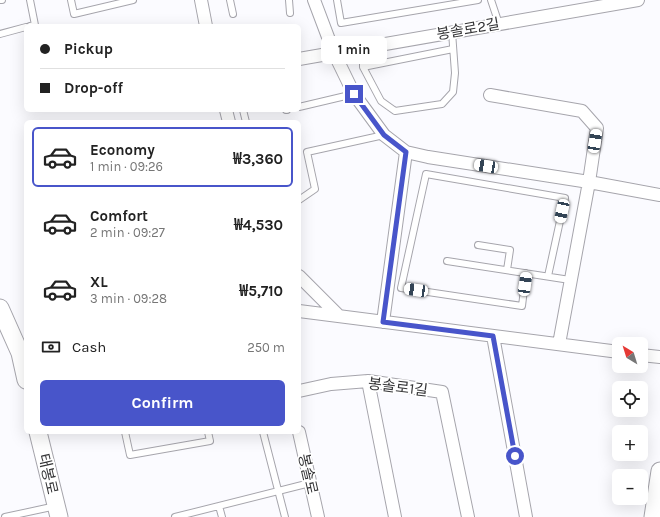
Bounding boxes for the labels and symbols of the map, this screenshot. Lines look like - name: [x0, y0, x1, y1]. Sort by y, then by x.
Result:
- street label: 봉솔로2길: [435, 15, 501, 43]
- callout: 1 min: [321, 36, 387, 64]
- route end: [345, 85, 363, 103]
- car: [587, 128, 603, 154]
- car: [473, 158, 499, 174]
- car: [554, 198, 570, 224]
- car: [517, 271, 533, 297]
- car: [403, 282, 429, 298]
- north arrow: [612, 337, 648, 373]
- street label: 봉솔로1길: [367, 374, 429, 400]
- route start: [506, 447, 524, 465]
- street label: 태봉로: [35, 452, 61, 496]
- street label: 봉솔로: [295, 452, 321, 496]

